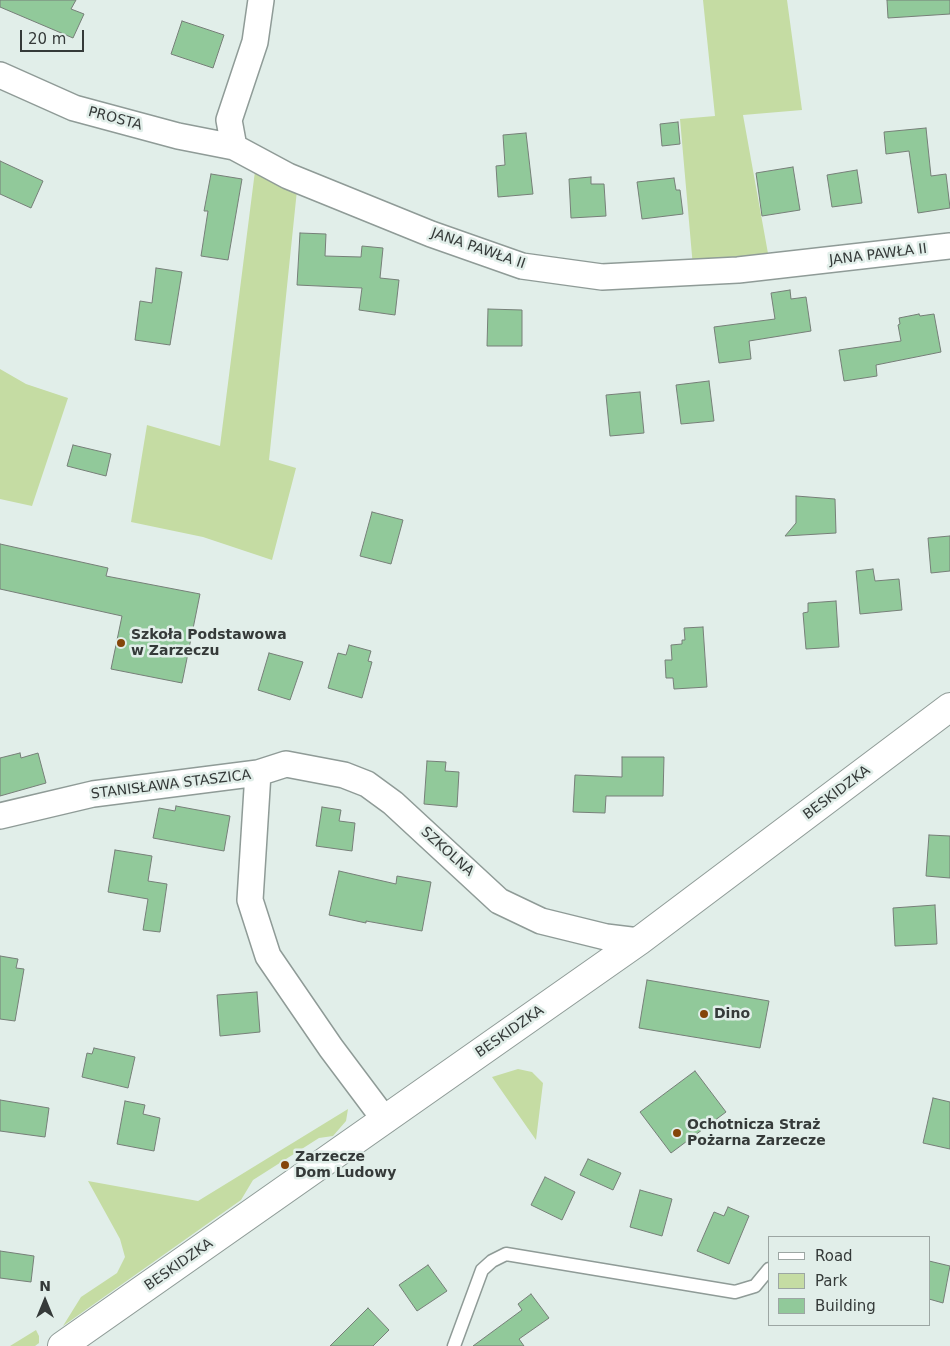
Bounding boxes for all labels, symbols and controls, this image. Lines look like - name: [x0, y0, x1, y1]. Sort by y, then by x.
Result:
- scale bar: [22, 20, 86, 52]
- text: 20 m: [28, 30, 66, 48]
- street label: PROSTA: [86, 104, 144, 134]
- street label: JANA PAWŁA II: [429, 225, 527, 273]
- street label: JANA PAWŁA II: [828, 241, 928, 269]
- place label: Szkoła Podstawowa w Zarzeczu: [131, 627, 287, 660]
- marker: Szkoła Podstawowa w Zarzeczu: [115, 637, 127, 649]
- street label: BESKIDZKA: [800, 762, 874, 824]
- street label: STANISŁAWA STASZICA: [90, 767, 252, 803]
- street label: SZKOLNA: [417, 824, 477, 880]
- street label: BESKIDZKA: [473, 1002, 547, 1062]
- place label: Dino: [714, 1006, 750, 1022]
- marker: Dino: [698, 1008, 710, 1020]
- place label: Ochotnicza Straż Pożarna Zarzecze: [687, 1117, 826, 1150]
- marker: Ochotnicza Straż Pożarna Zarzecze: [671, 1127, 683, 1139]
- place label: Zarzecze Dom Ludowy: [295, 1149, 396, 1182]
- marker: Zarzecze Dom Ludowy: [279, 1159, 291, 1171]
- street label: BESKIDZKA: [142, 1235, 216, 1295]
- legend: [768, 1236, 930, 1326]
- text: Road: [815, 1247, 853, 1265]
- text: Park: [815, 1272, 847, 1290]
- north arrow: [20, 1276, 70, 1326]
- text: N: [39, 1278, 51, 1294]
- text: Building: [815, 1297, 876, 1315]

